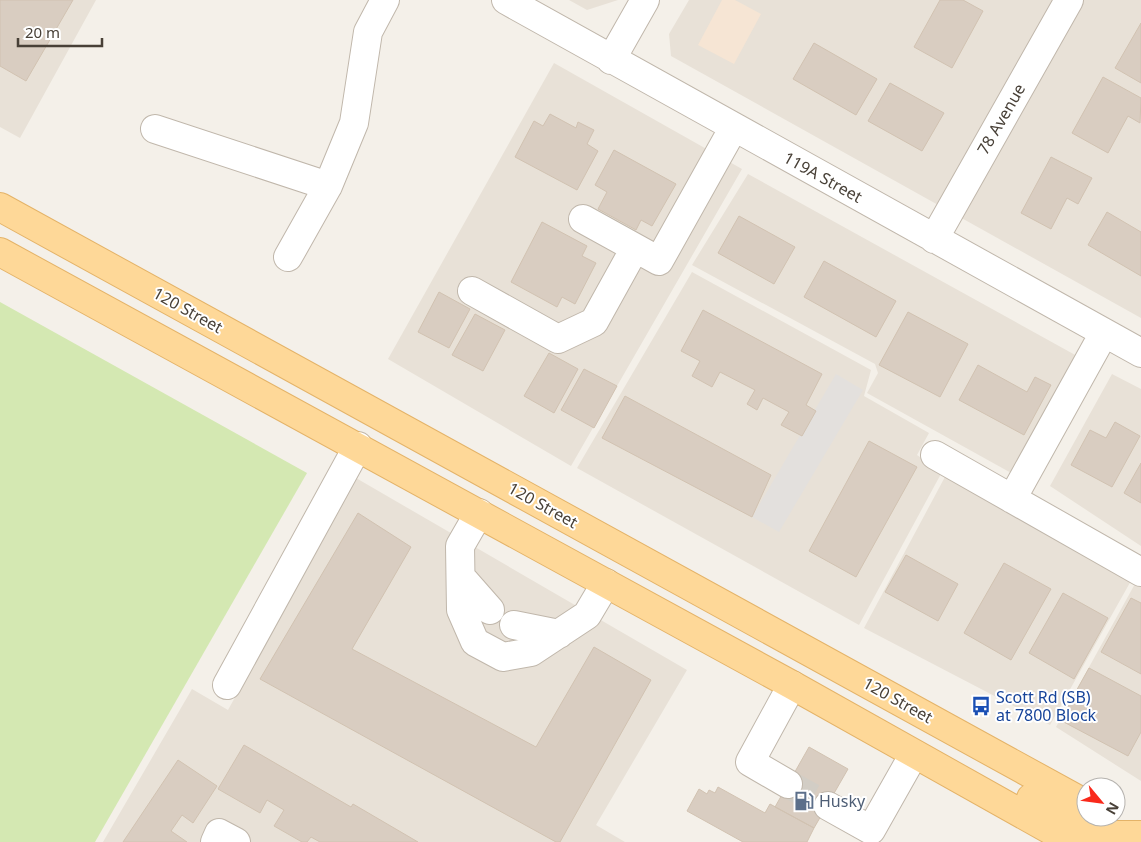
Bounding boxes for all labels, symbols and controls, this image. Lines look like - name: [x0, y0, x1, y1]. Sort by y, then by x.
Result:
- scale bar: [18, 15, 101, 47]
- text: 20 m: [25, 22, 60, 42]
- street label: 78 Avenue: [972, 79, 1030, 159]
- street label: 119A Street: [780, 146, 866, 208]
- street label: 120 Street: [149, 282, 227, 338]
- street label: 120 Street: [504, 477, 582, 533]
- street label: 120 Street: [859, 672, 937, 728]
- place label: Scott Rd (SB) at 7800 Block: [996, 686, 1097, 726]
- bus stop icon: Scott Rd (SB) at 7800 Block: [970, 695, 992, 717]
- north arrow: [1076, 777, 1126, 827]
- fuel station icon: Husky: [793, 790, 815, 812]
- place label: Husky: [819, 790, 866, 812]
- text: N: [1102, 799, 1124, 818]

